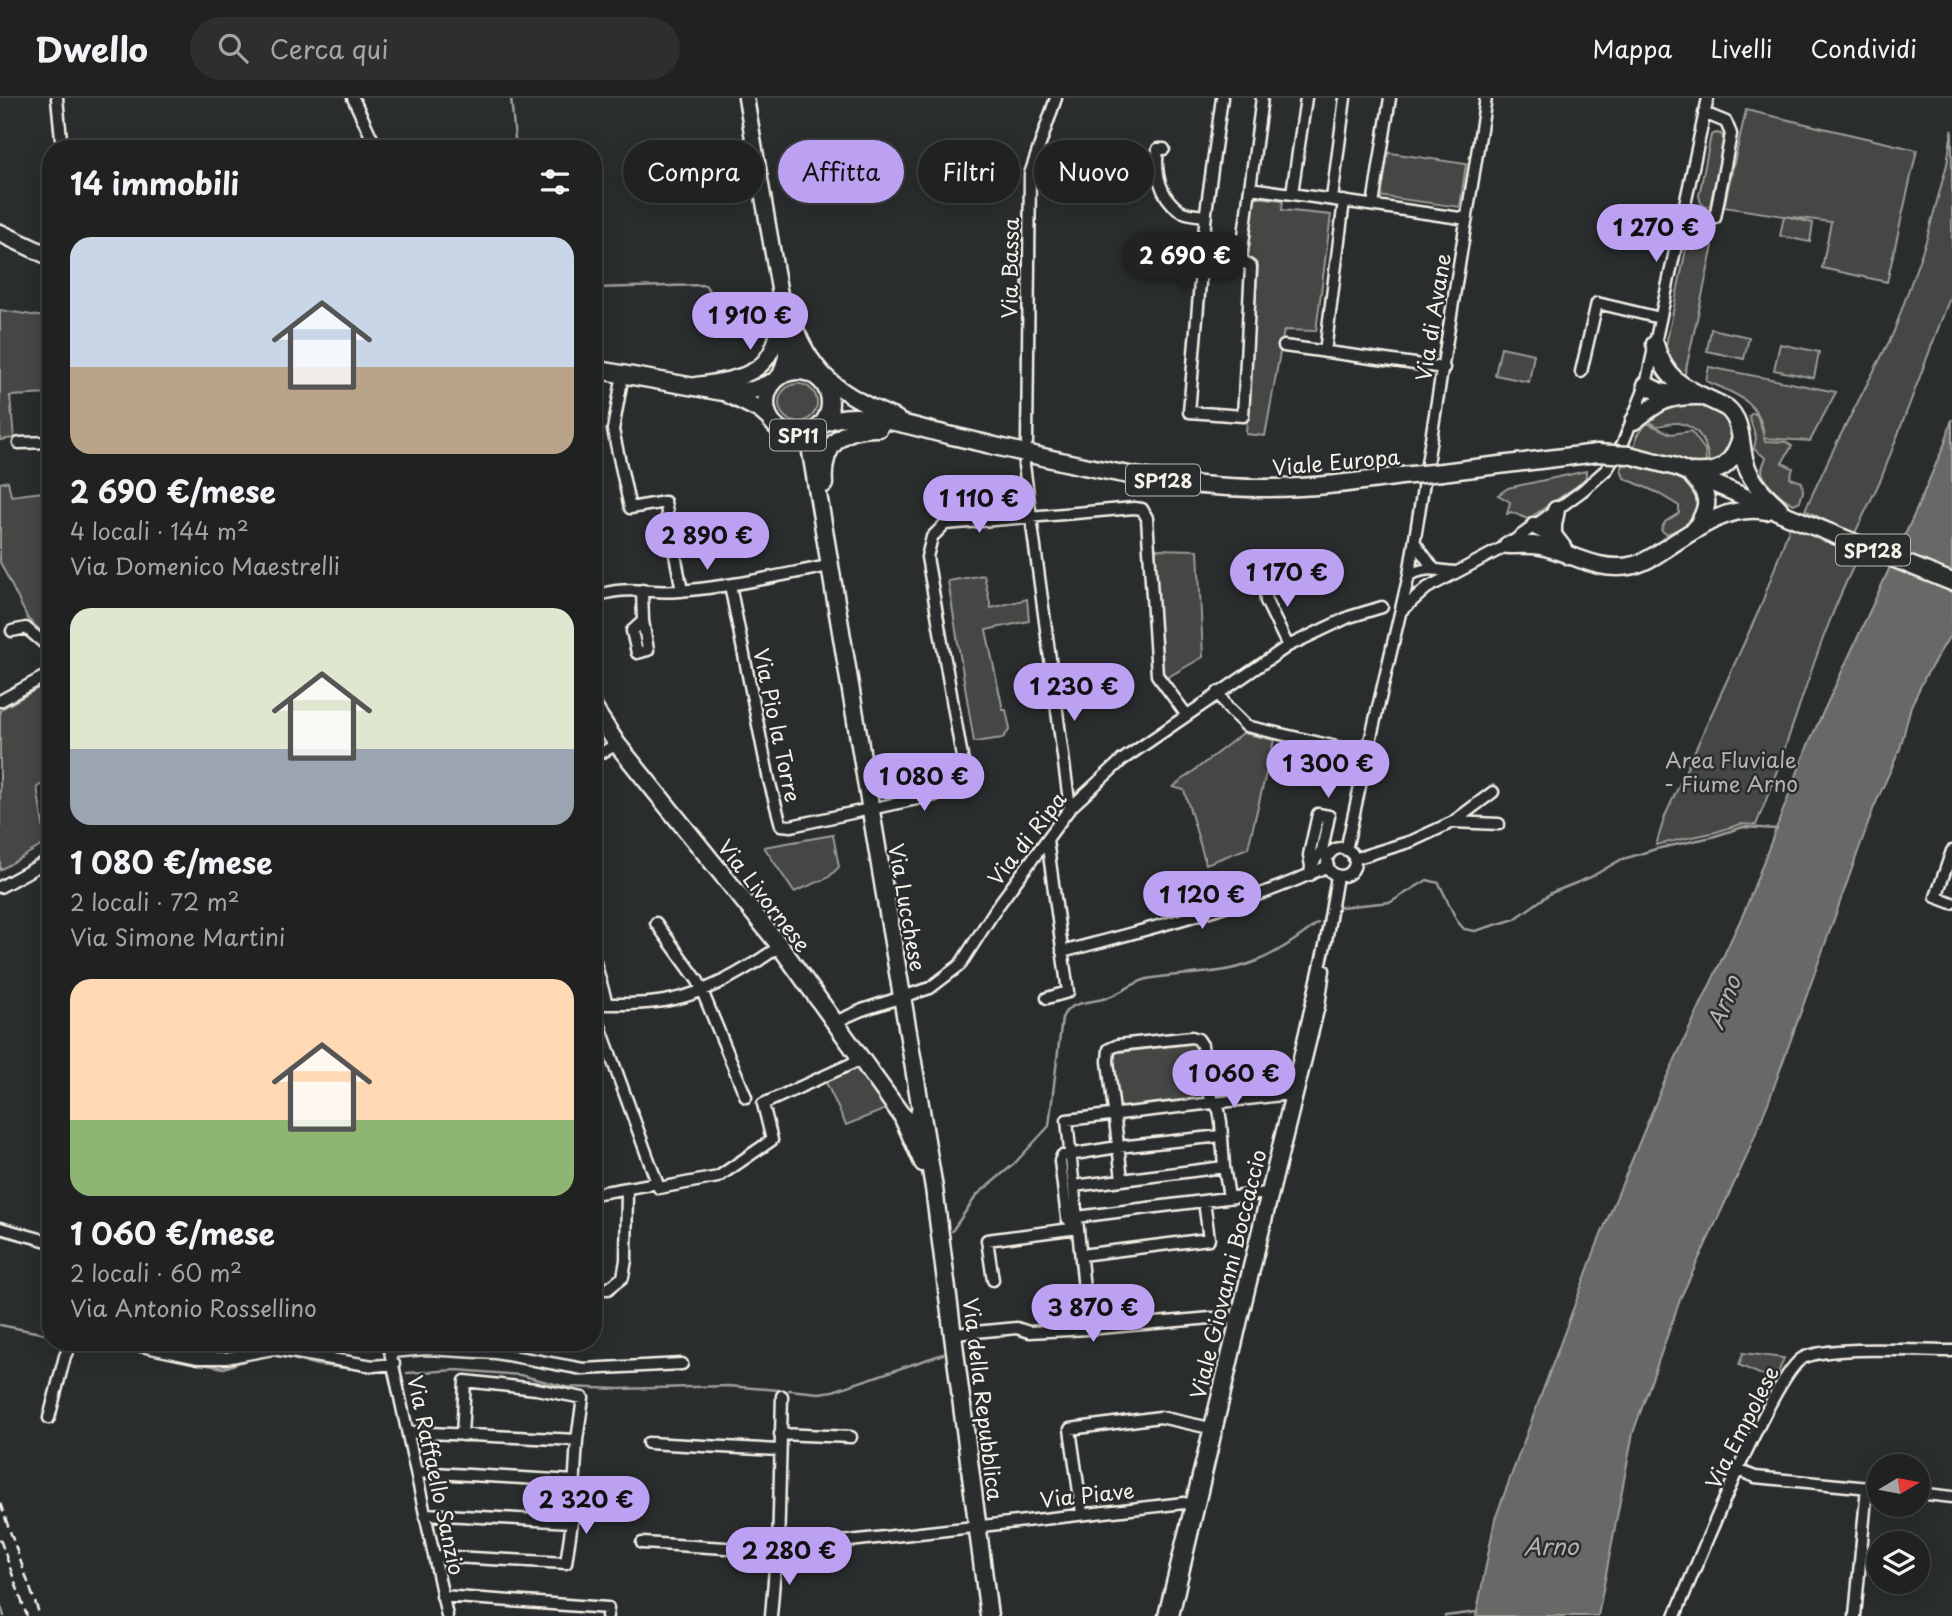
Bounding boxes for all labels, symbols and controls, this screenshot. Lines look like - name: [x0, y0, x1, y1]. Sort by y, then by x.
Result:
- search box: [190, 17, 680, 80]
- text: Dwello: [35, 23, 148, 73]
- icon: search: [214, 29, 252, 67]
- text: Cerca qui: [270, 29, 389, 68]
- text: Mappa: [1593, 30, 1672, 66]
- text: Livelli: [1710, 30, 1773, 66]
- text: Condividi: [1811, 30, 1917, 66]
- chip: Compra: [623, 140, 764, 203]
- chip: Affitta: [778, 140, 904, 203]
- chip: Filtri: [918, 140, 1020, 203]
- chip: Nuovo: [1034, 140, 1154, 203]
- text: 14 immobili: [70, 160, 239, 205]
- icon: filters: [536, 163, 574, 201]
- pin: 1 270 €: [1591, 204, 1721, 264]
- text: 1 270 €: [1613, 209, 1699, 244]
- street label: Via Bassa: [992, 217, 1026, 319]
- pin: 2 690 €: [1120, 232, 1250, 292]
- text: 2 690 €: [1139, 237, 1231, 272]
- street label: Via di Avane: [1406, 251, 1458, 383]
- icon: home: [259, 282, 385, 408]
- pin: 1 910 €: [685, 292, 815, 352]
- text: 1 910 €: [708, 297, 792, 332]
- road number: SP11: [770, 420, 826, 450]
- street label: Viale Europa: [1271, 439, 1401, 483]
- road number: SP128: [1126, 464, 1200, 496]
- text: 2 690 €/mese: [70, 468, 276, 513]
- pin: 1 110 €: [914, 476, 1044, 535]
- text: 1 110 €: [939, 480, 1019, 515]
- pin: 2 890 €: [642, 512, 772, 572]
- text: 4 locali · 144 m²: [70, 513, 249, 548]
- text: 2 890 €: [661, 517, 753, 552]
- road number: SP128: [1836, 534, 1910, 565]
- text: Via Domenico Maestrelli: [70, 548, 340, 583]
- pin: 1 170 €: [1222, 550, 1352, 609]
- text: 1 170 €: [1246, 554, 1328, 589]
- street label: Via Pio la Torre: [746, 645, 810, 805]
- icon: home: [259, 653, 385, 779]
- pin: 1 230 €: [1009, 664, 1139, 723]
- text: 1 230 €: [1030, 668, 1118, 703]
- pin: 1 300 €: [1263, 740, 1393, 800]
- park label: Area Fluviale - Fiume Arno: [1664, 743, 1798, 799]
- text: 1 300 €: [1282, 745, 1374, 780]
- pin: 1 080 €: [859, 754, 989, 813]
- text: 1 080 €: [879, 758, 969, 793]
- street label: Via di Ripa: [979, 784, 1073, 892]
- street label: Via Livornese: [711, 832, 819, 958]
- text: 1 080 €/mese: [70, 839, 273, 884]
- street label: Via Lucchese: [881, 841, 935, 973]
- pin: 1 120 €: [1137, 872, 1267, 931]
- text: 1 120 €: [1159, 876, 1245, 911]
- text: 2 locali · 72 m²: [70, 884, 240, 919]
- text: Via Simone Martini: [70, 919, 285, 954]
- water label: Arno: [1697, 969, 1750, 1034]
- icon: home: [259, 1024, 385, 1150]
- pin: 1 060 €: [1169, 1051, 1299, 1110]
- text: 1 060 €: [1188, 1055, 1280, 1090]
- street label: Viale Giovanni Boccaccio: [1180, 1146, 1274, 1402]
- text: 1 060 €/mese: [70, 1210, 275, 1255]
- text: 2 locali · 60 m²: [70, 1255, 242, 1290]
- pin: 3 870 €: [1028, 1284, 1158, 1344]
- text: 3 870 €: [1048, 1289, 1138, 1324]
- text: Via Antonio Rossellino: [70, 1290, 317, 1325]
- street label: Via della Repubblica: [956, 1296, 1012, 1503]
- street label: Via Empolese: [1696, 1360, 1786, 1494]
- street label: Via Raffaello Sanzio: [400, 1372, 474, 1578]
- north arrow: [1867, 1454, 1930, 1517]
- map controls: [1867, 1454, 1930, 1594]
- street label: Via Piave: [1038, 1473, 1136, 1515]
- pin: 2 320 €: [521, 1476, 651, 1536]
- text: 2 320 €: [539, 1481, 633, 1516]
- pin: 2 280 €: [724, 1528, 854, 1587]
- water label: Arno: [1524, 1528, 1580, 1563]
- button: layers: [1867, 1531, 1930, 1594]
- text: 2 280 €: [742, 1532, 836, 1567]

